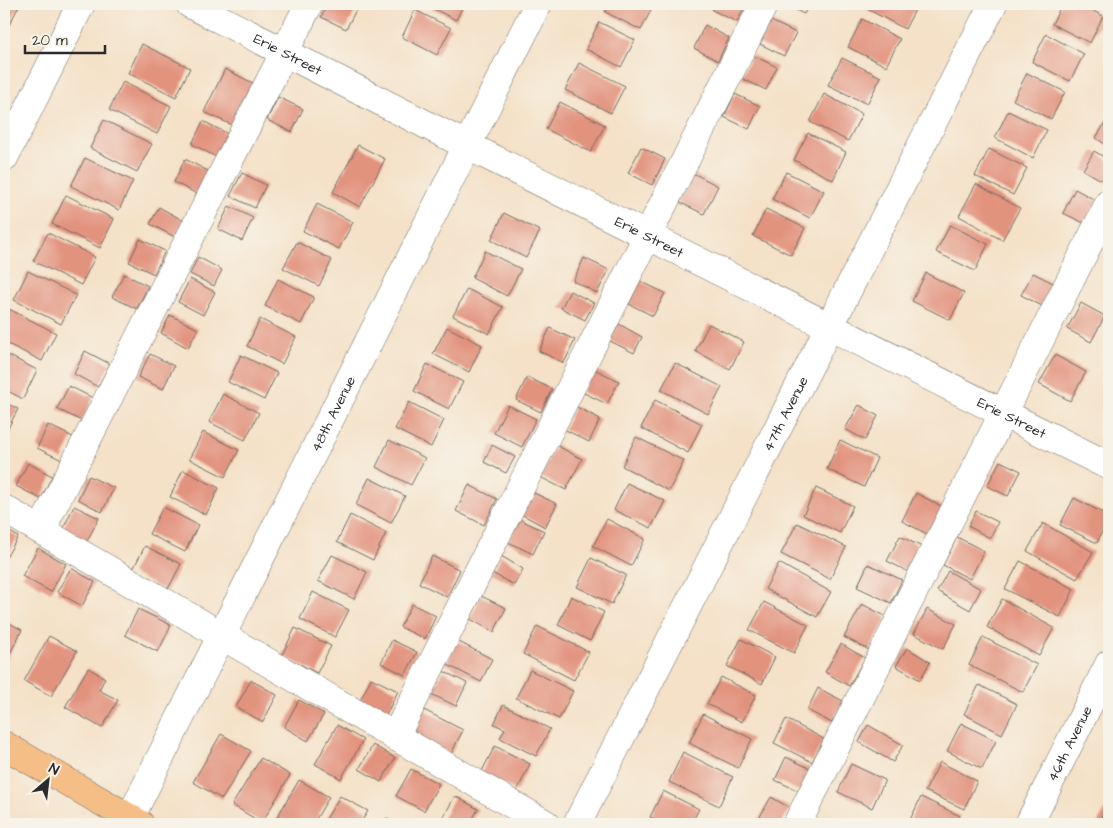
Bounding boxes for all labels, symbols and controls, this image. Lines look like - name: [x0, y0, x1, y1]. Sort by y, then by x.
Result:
- scale bar: [25, 22, 105, 54]
- street label: Erie Street: [250, 29, 326, 81]
- text: 20 m: [32, 30, 68, 51]
- street label: Erie Street: [611, 212, 687, 263]
- street label: 48th Avenue: [306, 372, 361, 455]
- street label: 47th Avenue: [759, 373, 814, 455]
- street label: Erie Street: [974, 393, 1050, 444]
- street label: 46th Avenue: [1043, 702, 1098, 785]
- north arrow: [22, 756, 72, 806]
- text: N: [45, 759, 62, 780]

